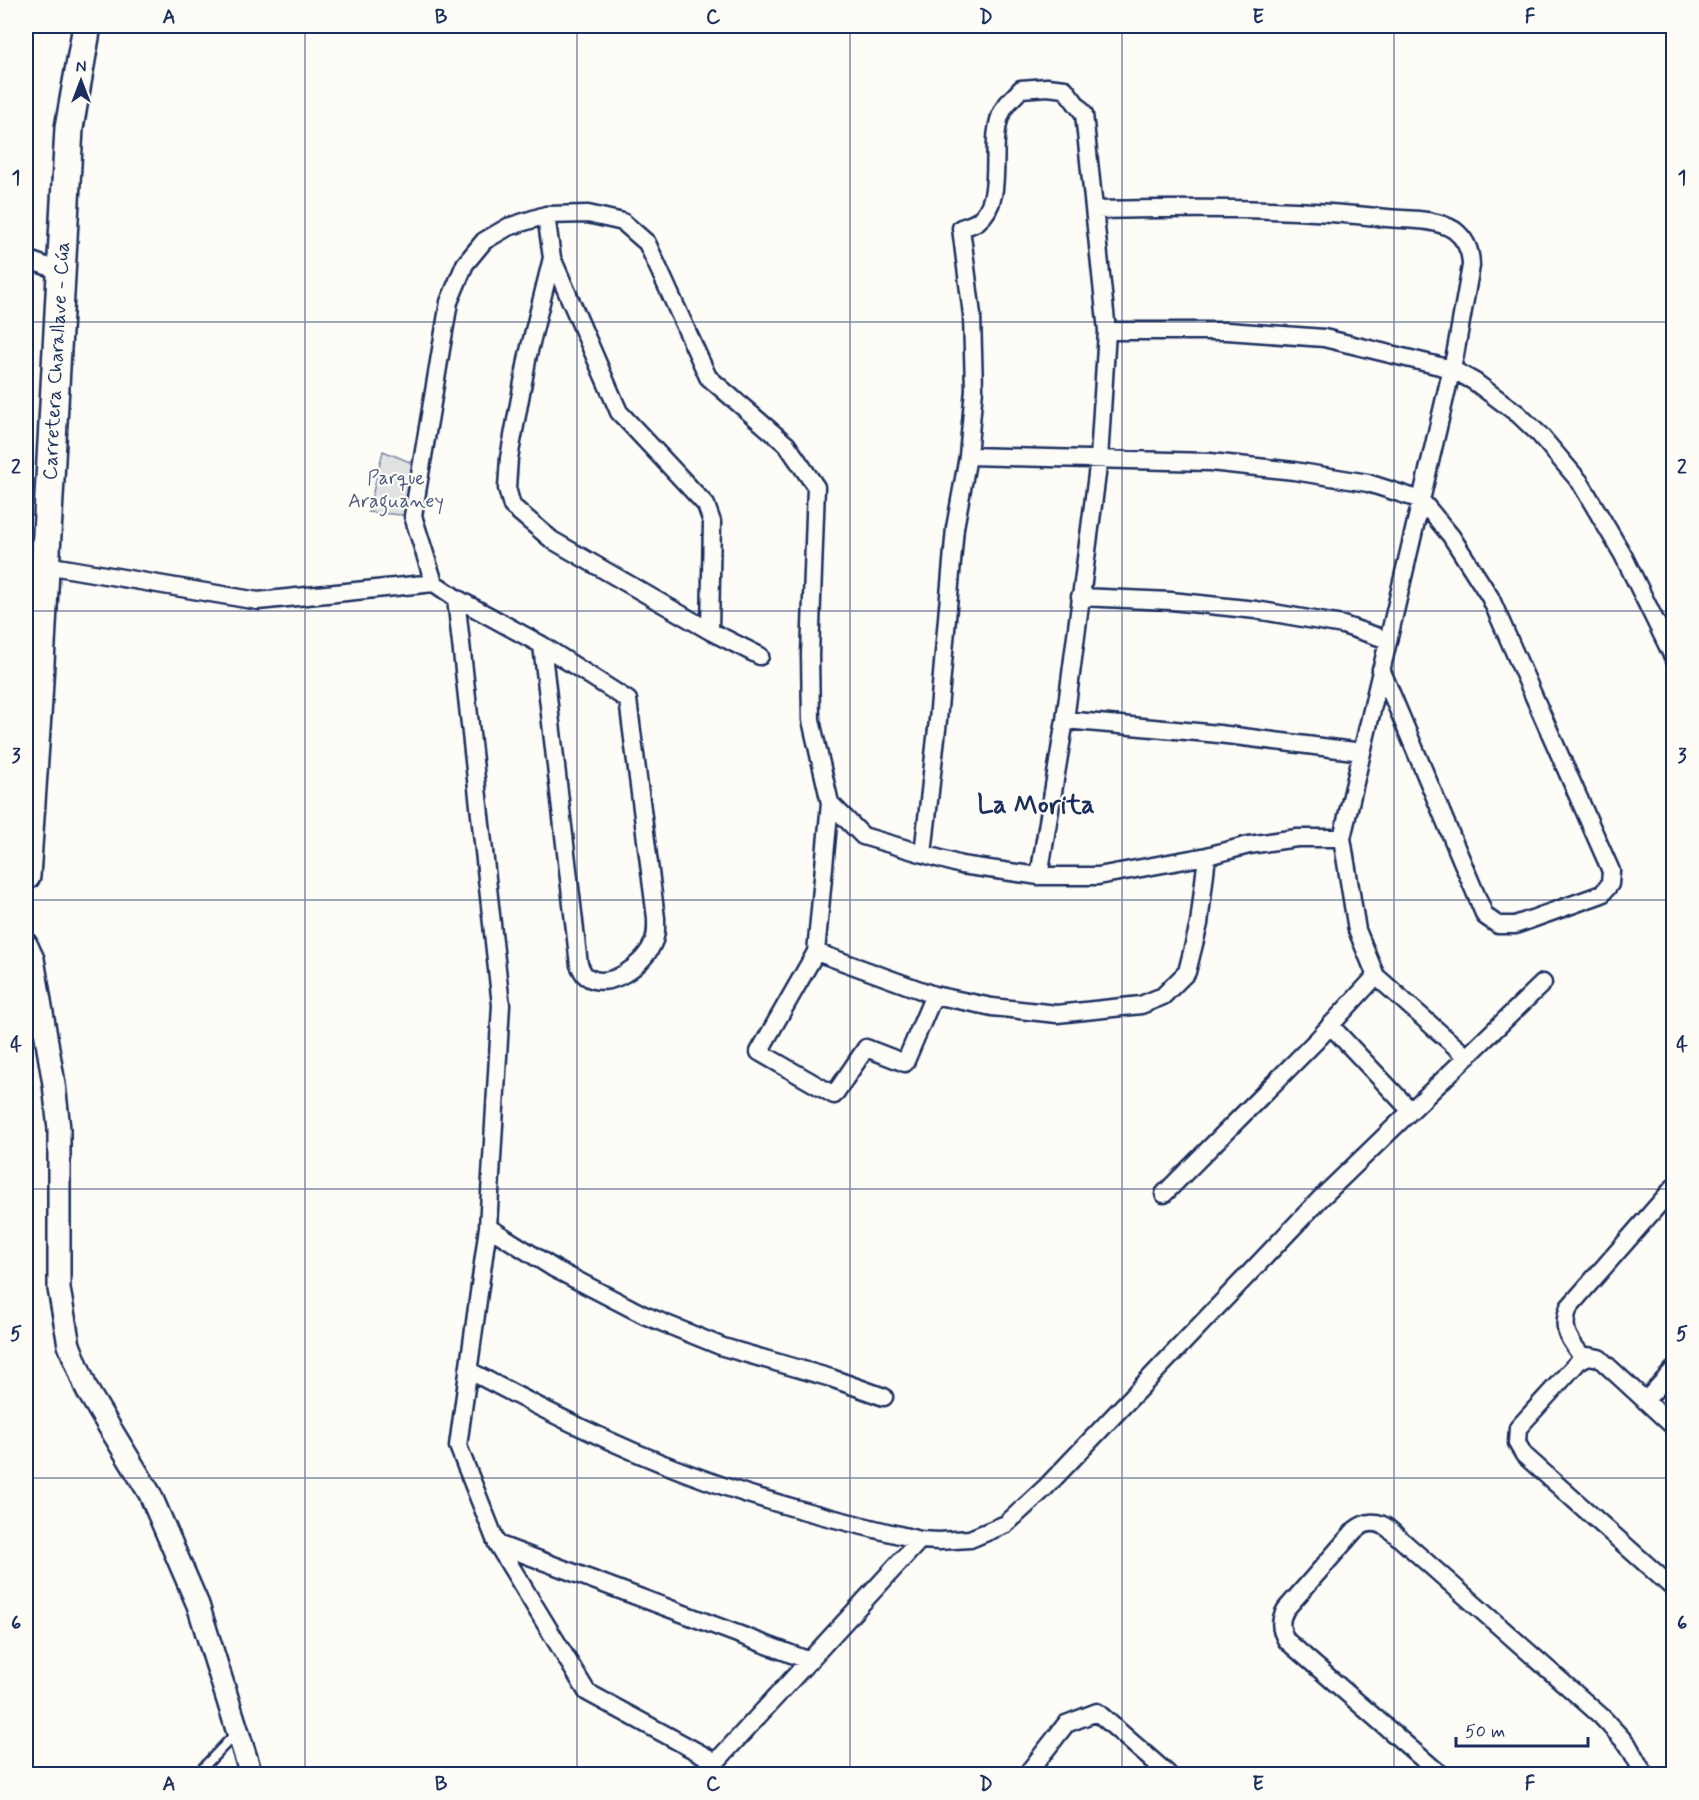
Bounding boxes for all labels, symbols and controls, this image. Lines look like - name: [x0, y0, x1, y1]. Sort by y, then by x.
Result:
- text: A: [162, 4, 176, 31]
- text: B: [435, 4, 448, 31]
- text: C: [706, 4, 721, 31]
- text: D: [979, 4, 993, 31]
- text: E: [1252, 4, 1264, 31]
- text: F: [1525, 4, 1536, 31]
- north arrow: [51, 51, 111, 111]
- text: N: [76, 57, 86, 78]
- text: 1: [12, 165, 20, 192]
- text: 1: [1678, 165, 1686, 192]
- street label: Carretera Charallave - Cúa: [36, 241, 76, 481]
- text: 2: [11, 454, 21, 481]
- text: 2: [1677, 454, 1687, 481]
- park label: Parque Araguaney: [348, 465, 444, 517]
- text: 3: [11, 743, 21, 770]
- text: 3: [1677, 743, 1687, 770]
- district label: La Morita: [977, 789, 1095, 823]
- text: 4: [10, 1032, 22, 1059]
- text: 4: [1676, 1032, 1688, 1059]
- text: 5: [10, 1321, 22, 1348]
- text: 5: [1676, 1321, 1688, 1348]
- text: 6: [11, 1610, 21, 1637]
- text: 6: [1677, 1610, 1687, 1637]
- scale bar: [1456, 1710, 1588, 1748]
- text: 50 m: [1465, 1720, 1505, 1744]
- text: A: [162, 1771, 176, 1798]
- text: B: [435, 1771, 448, 1798]
- text: C: [706, 1771, 721, 1798]
- text: D: [979, 1771, 993, 1798]
- text: E: [1252, 1771, 1264, 1798]
- text: F: [1525, 1771, 1536, 1798]

